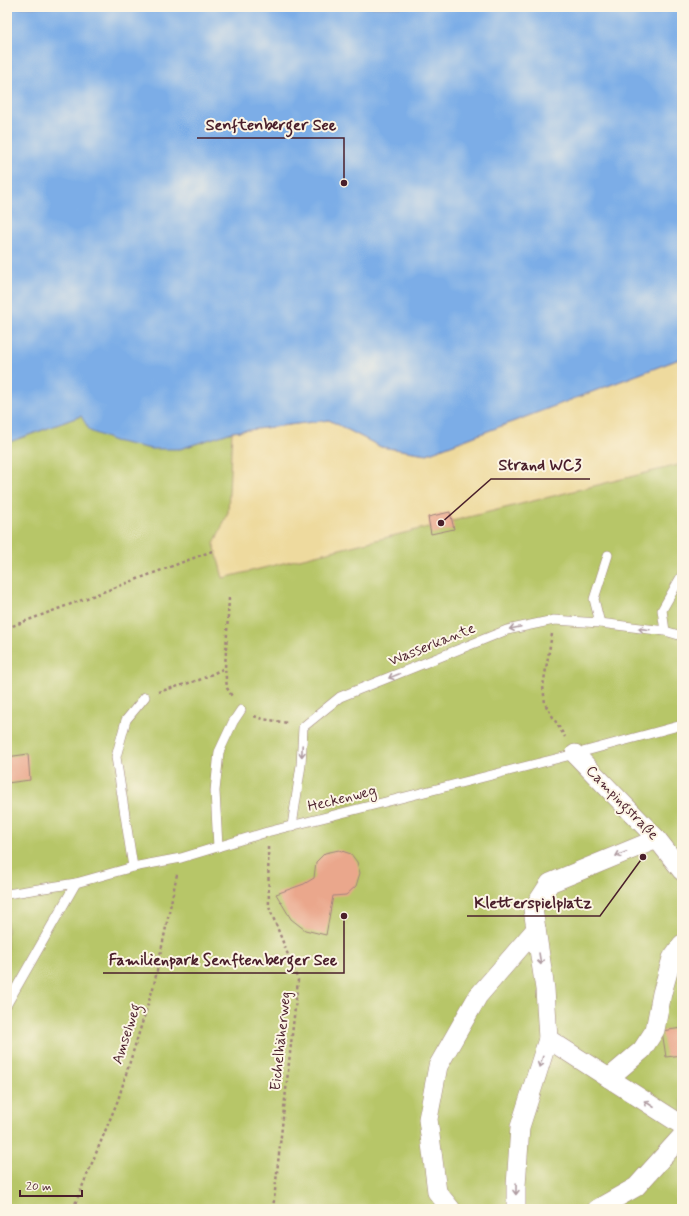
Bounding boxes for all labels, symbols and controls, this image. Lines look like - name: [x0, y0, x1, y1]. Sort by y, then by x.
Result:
- callout: Senftenberger See: [197, 110, 344, 138]
- text: Senftenberger See: [206, 115, 337, 138]
- callout: Strand WC3: [491, 451, 590, 479]
- text: Strand WC3: [499, 455, 582, 476]
- street label: Wasserkante: [386, 619, 478, 671]
- one-way arrow: [509, 625, 522, 633]
- one-way arrow: [638, 625, 651, 632]
- one-way arrow: [389, 672, 401, 680]
- one-way arrow: [298, 744, 306, 757]
- street label: Campingstraße: [580, 761, 663, 845]
- street label: Heckenweg: [306, 781, 379, 818]
- one-way arrow: [615, 850, 627, 858]
- callout: Kletterspielplatz: [467, 888, 600, 916]
- text: Kletterspielplatz: [474, 893, 592, 914]
- callout: Familienpark Senftenberger See: [103, 945, 344, 973]
- text: Familienpark Senftenberger See: [109, 950, 338, 973]
- one-way arrow: [536, 952, 544, 965]
- street label: Eichelhäherweg: [266, 990, 296, 1092]
- street label: Amselweg: [108, 1001, 147, 1067]
- one-way arrow: [537, 1056, 544, 1069]
- one-way arrow: [644, 1100, 655, 1108]
- scale bar: [20, 1172, 82, 1198]
- text: 20 m: [26, 1179, 52, 1195]
- one-way arrow: [512, 1182, 520, 1195]

